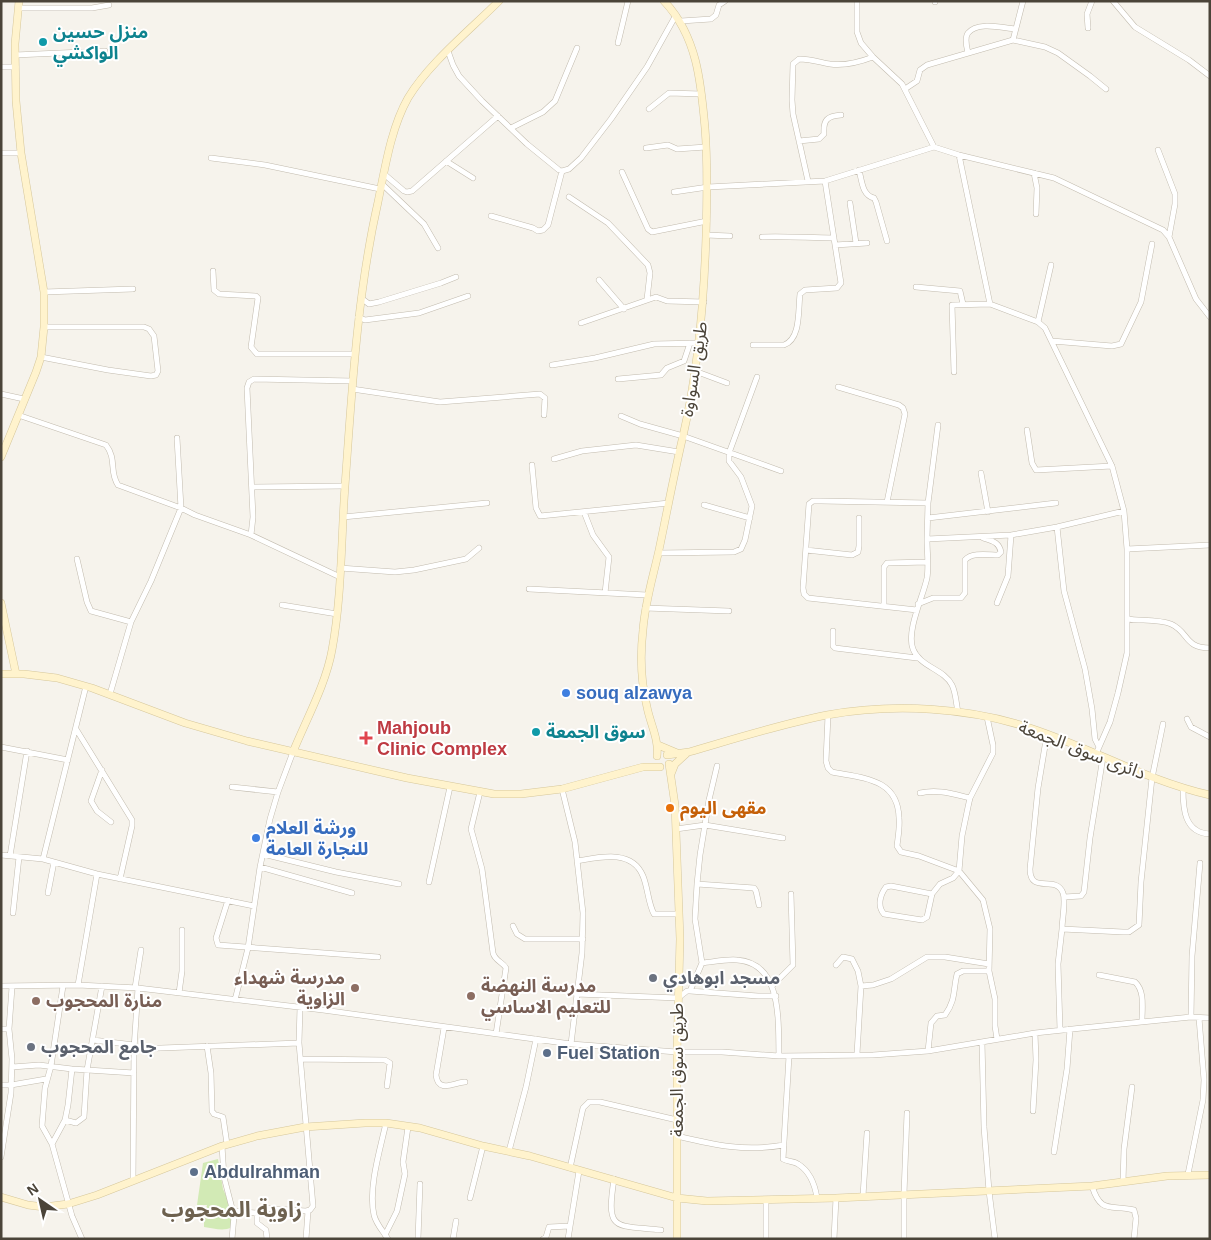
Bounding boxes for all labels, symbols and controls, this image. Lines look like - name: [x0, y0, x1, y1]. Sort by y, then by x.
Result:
- place label: منزل حسين الواكشي: [53, 22, 148, 67]
- marker: منزل حسين الواكشي: [37, 36, 49, 48]
- street label: طريق السواوة: [677, 320, 712, 418]
- place label: souq alzawya: [576, 683, 693, 703]
- marker: souq alzawya: [560, 687, 572, 699]
- street label: دائرى سوق الجمعة: [1015, 717, 1148, 784]
- place label: Mahjoub Clinic Complex: [377, 718, 507, 759]
- place label: سوق الجمعة: [546, 722, 646, 742]
- marker: سوق الجمعة: [530, 726, 542, 738]
- marker: Mahjoub Clinic Complex: [359, 731, 373, 745]
- place label: مقهى اليوم: [680, 798, 767, 821]
- marker: مقهى اليوم: [664, 802, 676, 814]
- place label: ورشة العلام للنجارة العامة: [266, 818, 368, 860]
- marker: ورشة العلام للنجارة العامة: [250, 832, 262, 844]
- place label: مدرسة شهداء الزاوية: [234, 968, 345, 1010]
- place label: مسجد ابوهادي: [663, 968, 780, 992]
- marker: مسجد ابوهادي: [647, 972, 659, 984]
- place label: مدرسة النهضة للتعليم الاساسي: [481, 976, 611, 1021]
- marker: مدرسة شهداء الزاوية: [349, 982, 361, 994]
- marker: مدرسة النهضة للتعليم الاساسي: [465, 990, 477, 1002]
- place label: منارة المحجوب: [46, 991, 162, 1012]
- marker: منارة المحجوب: [30, 995, 42, 1007]
- street label: طريق سوق الجمعة: [667, 1003, 688, 1137]
- place label: جامع المحجوب: [41, 1037, 157, 1060]
- marker: جامع المحجوب: [25, 1041, 37, 1053]
- place label: Fuel Station: [557, 1043, 660, 1063]
- marker: Fuel Station: [541, 1047, 553, 1059]
- place label: Abdulrahman: [204, 1162, 320, 1182]
- marker: Abdulrahman: [188, 1166, 200, 1178]
- north arrow: [15, 1175, 65, 1225]
- text: N: [24, 1180, 41, 1199]
- district label: زاوية المحجوب: [162, 1197, 302, 1223]

